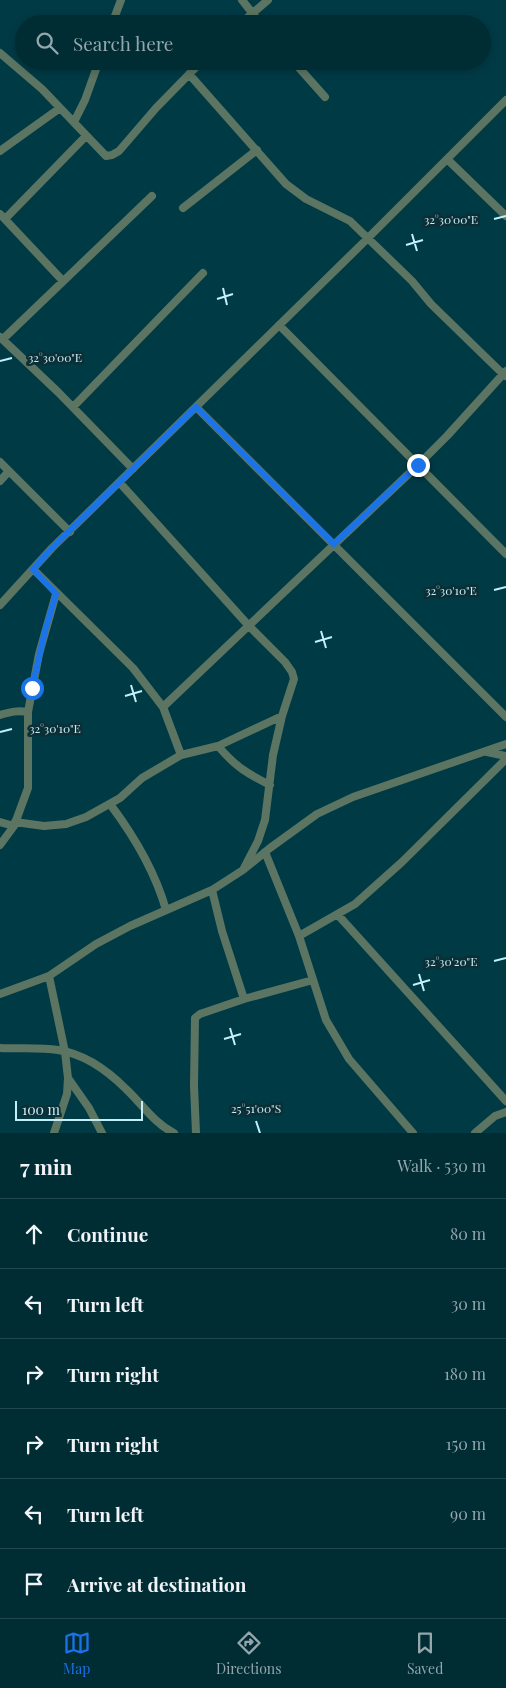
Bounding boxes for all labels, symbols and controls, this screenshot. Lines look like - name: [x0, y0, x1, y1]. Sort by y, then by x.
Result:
- search box: [15, 15, 491, 70]
- icon: search: [33, 29, 61, 57]
- text: Search here: [73, 30, 173, 56]
- text: 32°30'00"E: [424, 211, 478, 227]
- text: 32°30'00"E: [28, 349, 82, 365]
- route end: [407, 454, 430, 477]
- text: 32°30'10"E: [425, 582, 477, 598]
- route start: [21, 677, 44, 700]
- text: 32°30'10"E: [29, 720, 81, 736]
- text: 32°30'20"E: [425, 953, 477, 969]
- scale bar: [15, 1098, 142, 1121]
- text: 100 m: [22, 1100, 60, 1119]
- text: 25°51'00"S: [231, 1100, 281, 1116]
- text: 7 min: [20, 1152, 73, 1180]
- text: Walk · 530 m: [397, 1155, 486, 1176]
- icon: ahead: [20, 1220, 48, 1248]
- text: Continue: [67, 1221, 148, 1247]
- text: 80 m: [450, 1223, 486, 1244]
- icon: left: [20, 1290, 48, 1318]
- text: Turn left: [67, 1291, 144, 1317]
- text: 30 m: [451, 1293, 486, 1314]
- icon: right: [20, 1360, 48, 1388]
- text: Turn right: [67, 1361, 159, 1387]
- text: 180 m: [444, 1363, 486, 1384]
- icon: right: [20, 1430, 48, 1458]
- text: Turn right: [67, 1431, 159, 1457]
- text: 150 m: [446, 1433, 486, 1454]
- icon: left: [20, 1500, 48, 1528]
- text: Turn left: [67, 1501, 144, 1527]
- text: 90 m: [450, 1503, 486, 1524]
- icon: arrive: [20, 1570, 48, 1598]
- text: Arrive at destination: [67, 1571, 247, 1597]
- tab: Map: [63, 1629, 91, 1678]
- tab: Directions: [216, 1629, 282, 1678]
- tab: Saved: [407, 1629, 443, 1678]

